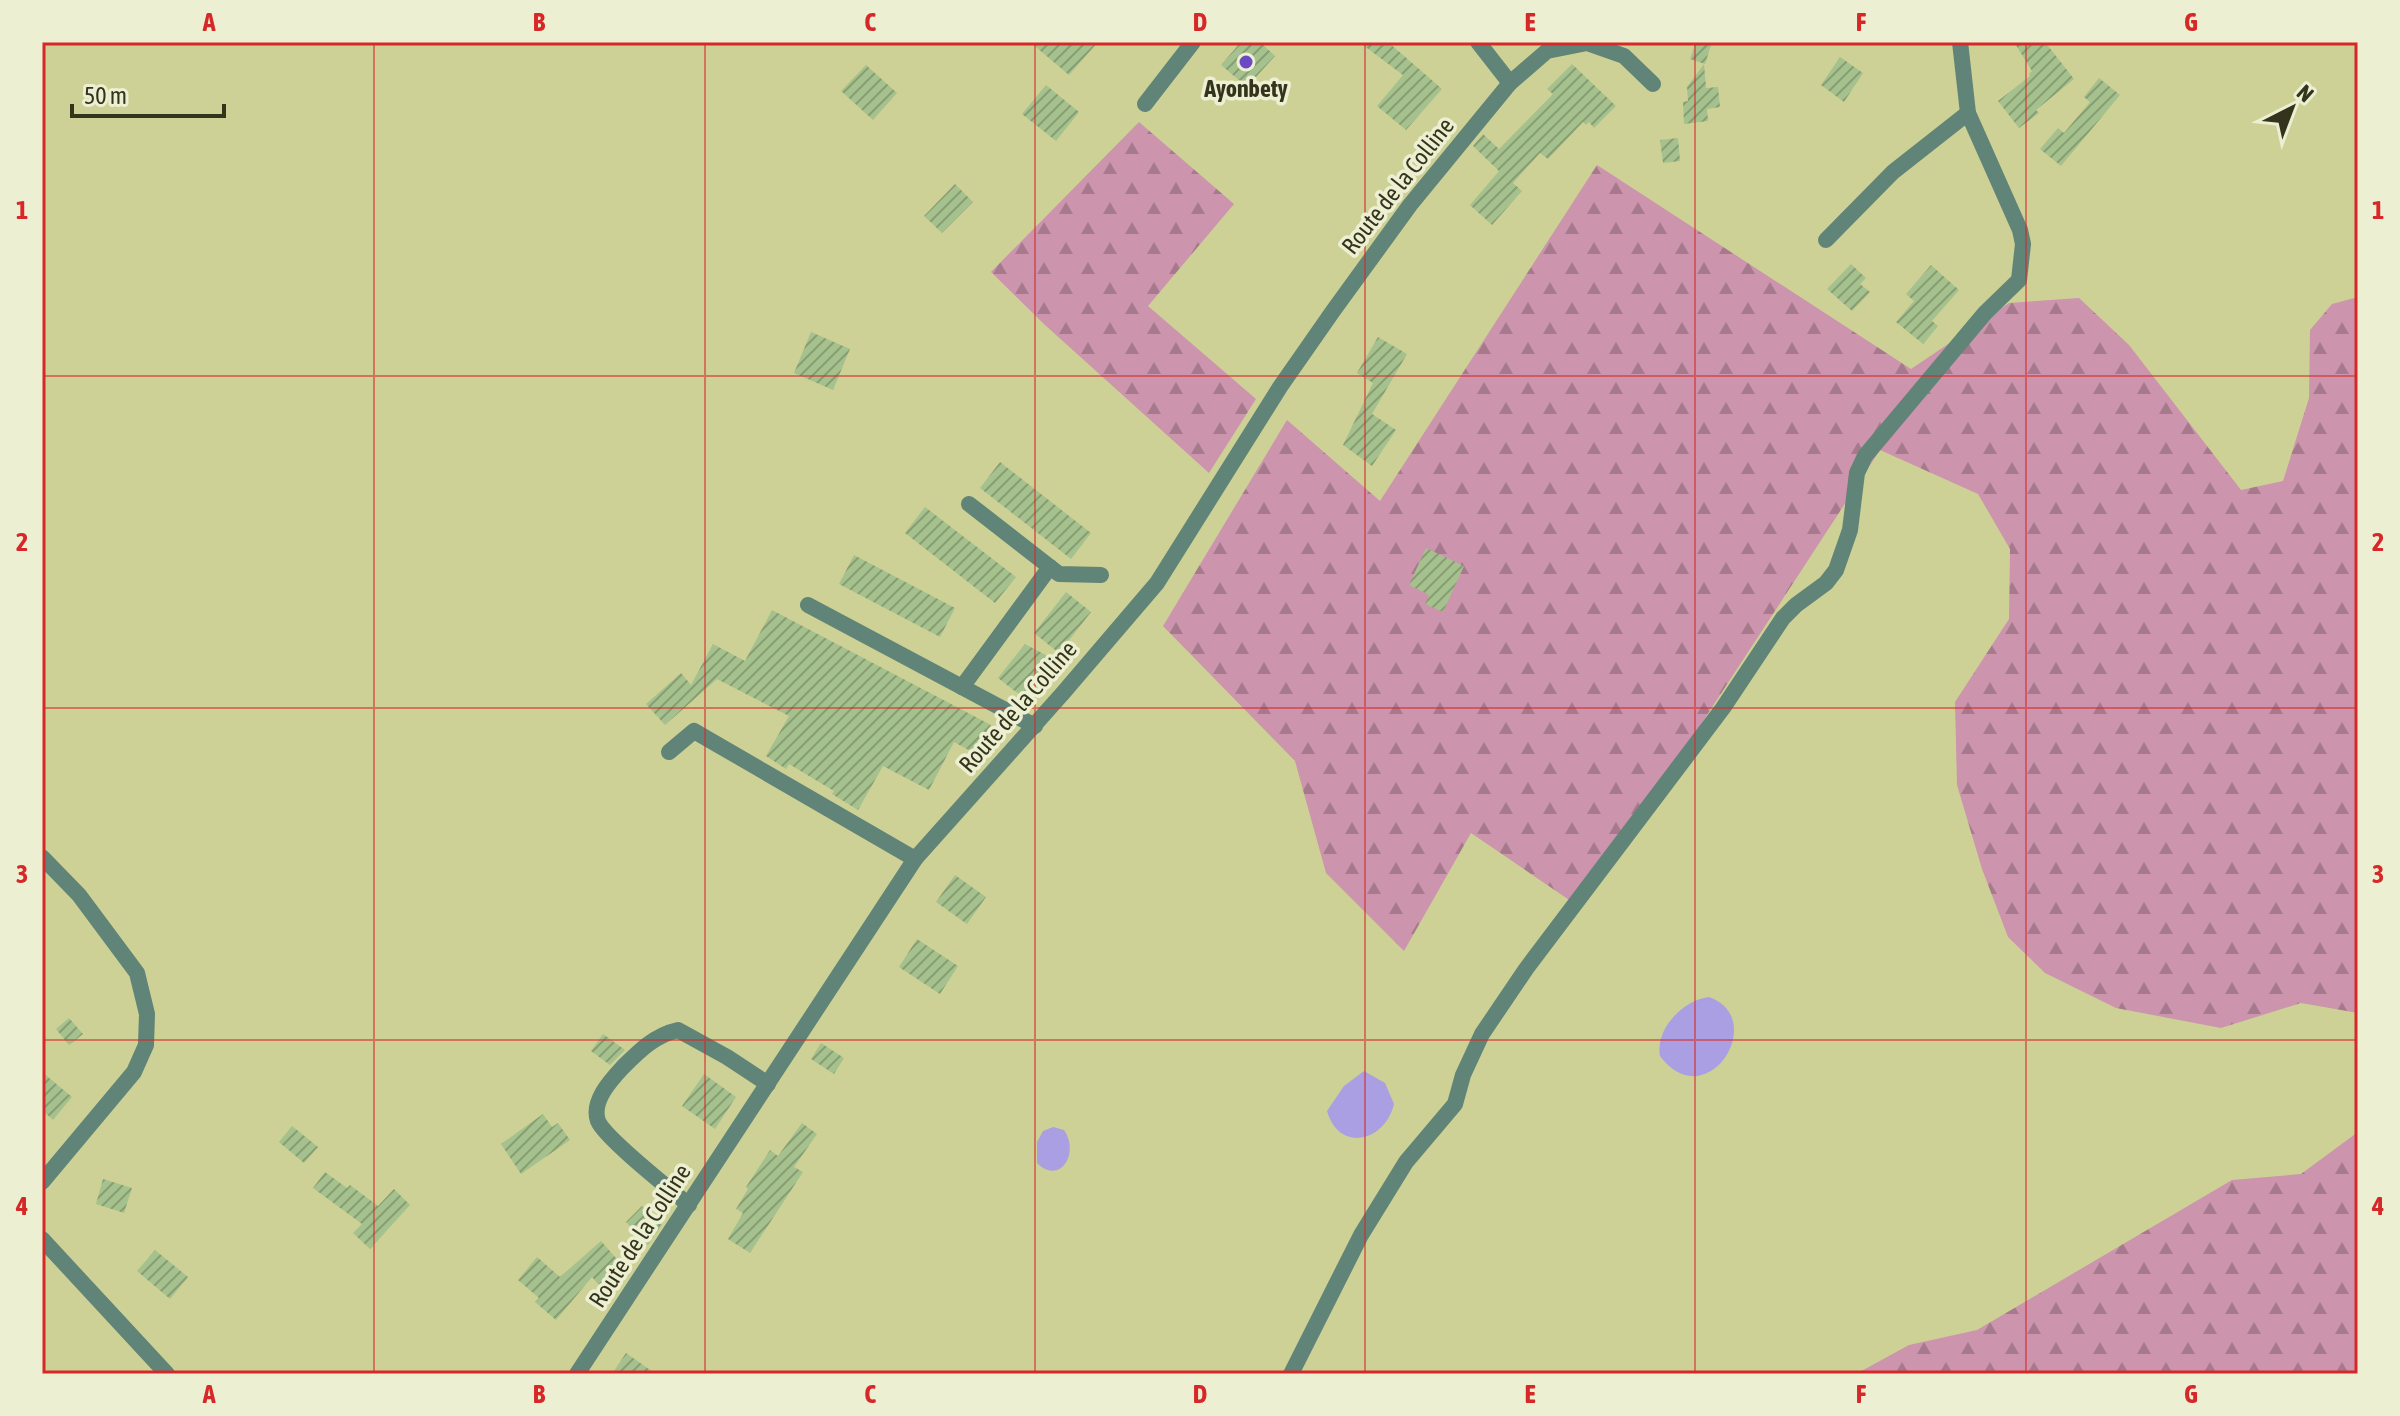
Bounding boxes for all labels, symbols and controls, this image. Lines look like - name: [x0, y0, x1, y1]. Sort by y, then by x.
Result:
- text: A: [202, 7, 216, 37]
- text: B: [533, 7, 546, 37]
- text: C: [864, 7, 876, 37]
- text: D: [1193, 7, 1207, 37]
- text: E: [1524, 7, 1536, 37]
- text: F: [1856, 7, 1867, 37]
- text: G: [2184, 7, 2198, 37]
- marker: Ayonbety: [1237, 53, 1255, 71]
- scale bar: [72, 68, 224, 118]
- north arrow: [2252, 68, 2332, 148]
- place label: Ayonbety: [1203, 75, 1288, 102]
- text: N: [2292, 79, 2319, 107]
- text: 50 m: [84, 82, 127, 109]
- street label: Route de la Colline: [1336, 112, 1459, 259]
- text: 1: [16, 195, 28, 225]
- text: 1: [2372, 195, 2384, 225]
- text: 2: [16, 527, 28, 557]
- text: 2: [2372, 527, 2384, 557]
- street label: Route de la Colline: [953, 636, 1082, 778]
- text: 3: [16, 859, 28, 889]
- text: 3: [2372, 859, 2384, 889]
- street label: Route de la Colline: [583, 1159, 696, 1312]
- text: 4: [15, 1191, 28, 1221]
- text: 4: [2371, 1191, 2384, 1221]
- text: A: [202, 1379, 216, 1409]
- text: B: [533, 1379, 546, 1409]
- text: C: [864, 1379, 876, 1409]
- text: D: [1193, 1379, 1207, 1409]
- text: E: [1524, 1379, 1536, 1409]
- text: F: [1856, 1379, 1867, 1409]
- text: G: [2184, 1379, 2198, 1409]

